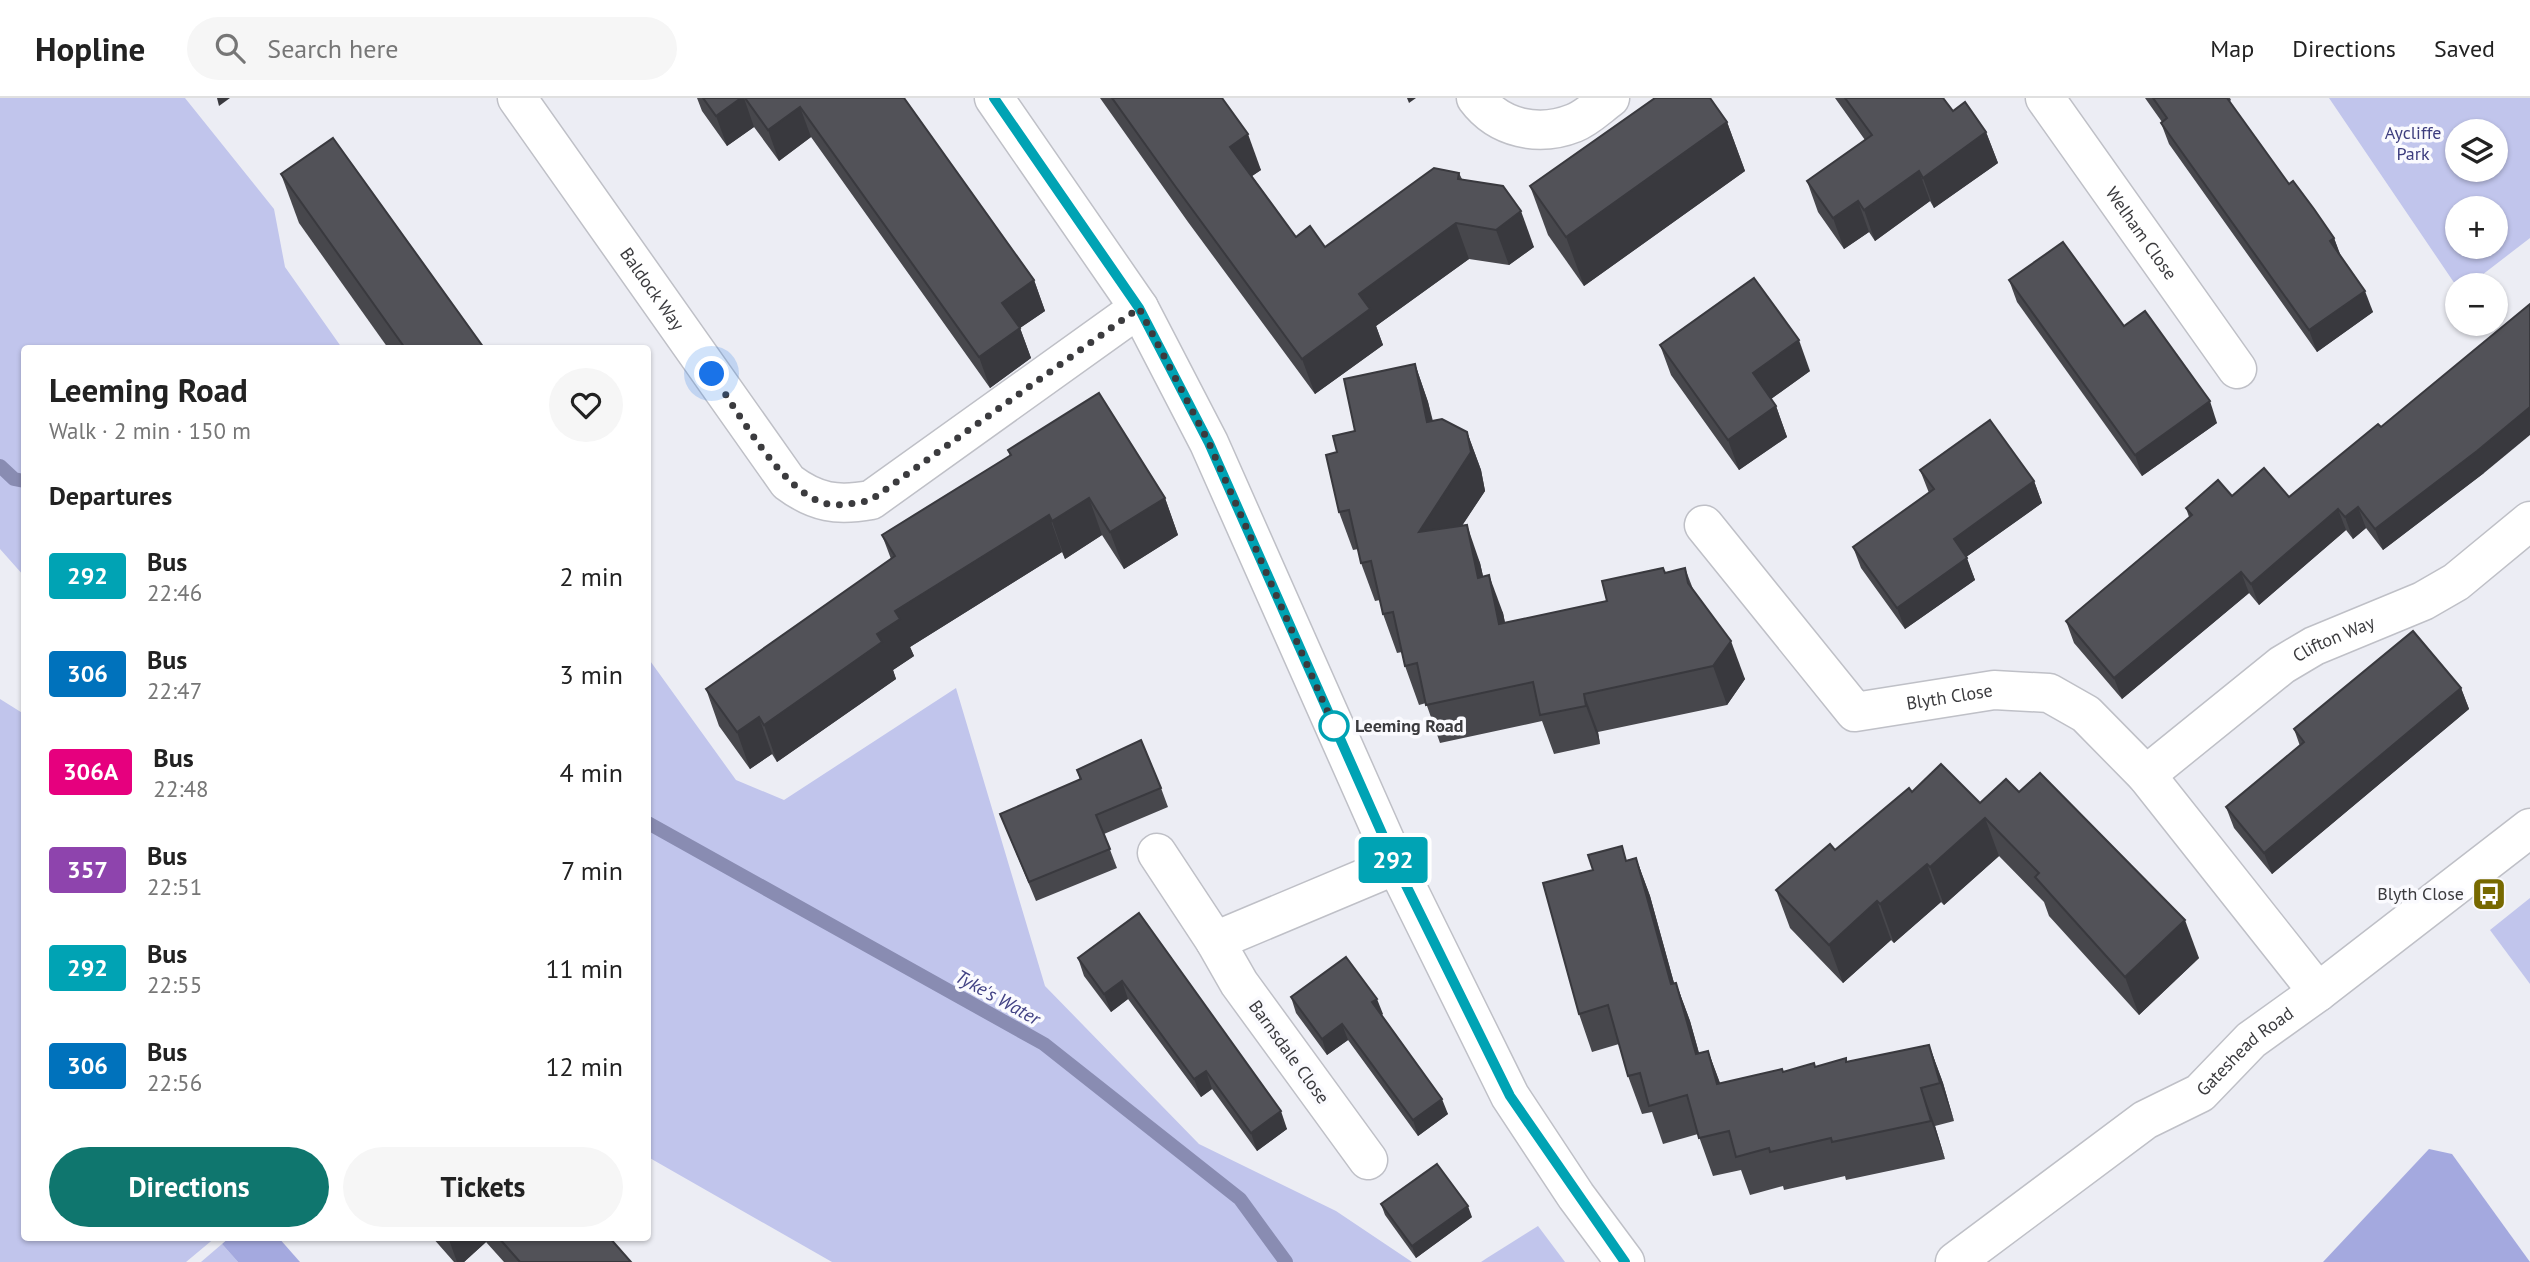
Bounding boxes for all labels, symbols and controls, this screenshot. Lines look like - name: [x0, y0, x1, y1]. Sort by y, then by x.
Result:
- search box: [187, 17, 677, 80]
- text: Hopline: [35, 27, 145, 70]
- icon: search: [211, 29, 249, 67]
- text: Search here: [267, 32, 398, 65]
- text: Map: [2210, 33, 2254, 64]
- text: Directions: [2292, 33, 2396, 64]
- text: Saved: [2434, 33, 2495, 64]
- map controls: [2445, 119, 2508, 336]
- button: layers: [2445, 119, 2508, 182]
- park label: Aycliffe Park: [2385, 121, 2441, 165]
- street label: Welham Close: [2101, 182, 2182, 284]
- button: +: [2445, 196, 2508, 259]
- street label: Baldock Way: [615, 243, 690, 335]
- button: −: [2445, 273, 2508, 336]
- your location: [694, 356, 729, 391]
- text: Leeming Road: [49, 368, 248, 411]
- button: heart: [549, 368, 623, 442]
- text: Walk · 2 min · 150 m: [49, 416, 251, 445]
- text: Departures: [49, 479, 172, 512]
- text: Bus: [147, 545, 187, 578]
- text: 292: [67, 560, 108, 591]
- text: 2 min: [560, 560, 623, 593]
- text: 22:46: [147, 578, 202, 607]
- street label: Clifton Way: [2288, 610, 2378, 667]
- text: Bus: [147, 643, 187, 676]
- text: 306: [67, 658, 108, 689]
- text: 3 min: [560, 658, 623, 691]
- text: 22:47: [147, 676, 202, 705]
- street label: Blyth Close: [1905, 678, 1994, 715]
- marker: Leeming Road: [1319, 711, 1349, 741]
- place label: Leeming Road: [1355, 714, 1463, 737]
- text: Bus: [153, 741, 194, 774]
- text: 306A: [63, 756, 118, 787]
- text: 4 min: [560, 756, 623, 789]
- text: 22:48: [153, 774, 209, 803]
- line badge: 292: [1353, 837, 1433, 883]
- text: Bus: [147, 839, 187, 872]
- text: 292: [1373, 844, 1413, 875]
- text: 357: [67, 854, 108, 885]
- text: 7 min: [561, 854, 623, 887]
- text: 22:51: [147, 872, 202, 901]
- bus stop icon: Blyth Close: [2470, 875, 2508, 913]
- place label: Blyth Close: [2377, 882, 2464, 905]
- text: Bus: [147, 937, 187, 970]
- text: 292: [67, 952, 108, 983]
- text: 11 min: [545, 952, 623, 985]
- water label: Tyke's Water: [951, 964, 1046, 1031]
- text: 22:55: [147, 970, 202, 999]
- street label: Barnsdale Close: [1244, 995, 1335, 1108]
- street label: Gateshead Road: [2191, 1001, 2298, 1101]
- text: Bus: [147, 1035, 187, 1068]
- text: 306: [67, 1050, 108, 1081]
- text: 12 min: [545, 1050, 623, 1083]
- text: 22:56: [147, 1068, 202, 1097]
- button: Directions: [49, 1147, 329, 1227]
- button: Tickets: [343, 1147, 623, 1227]

